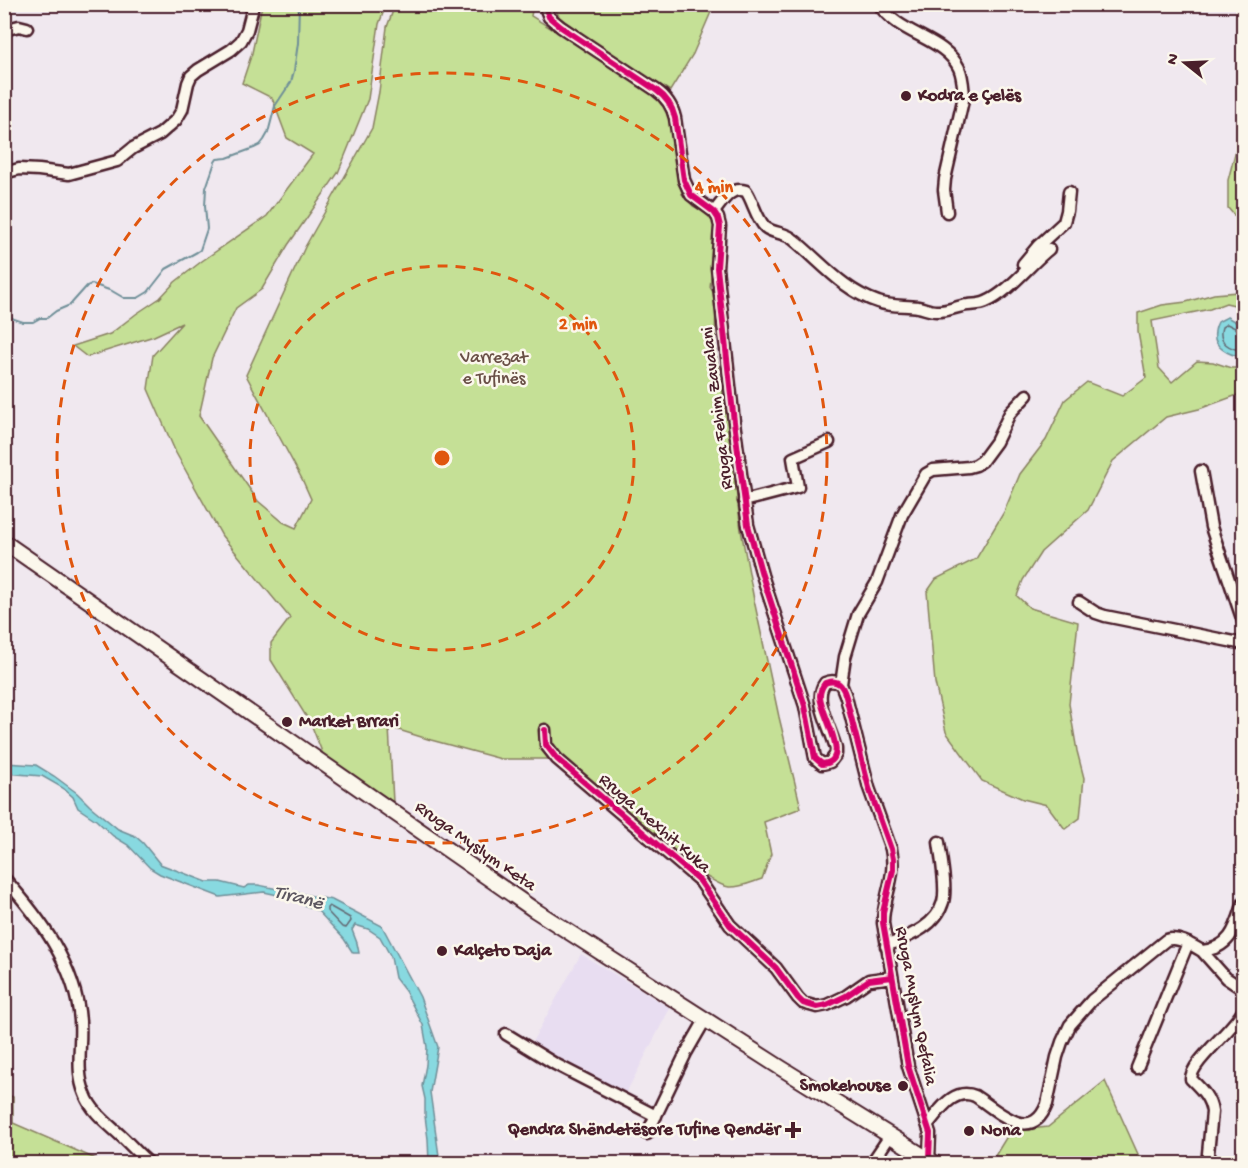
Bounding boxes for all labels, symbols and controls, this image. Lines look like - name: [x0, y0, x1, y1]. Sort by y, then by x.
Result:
- north arrow: [1155, 33, 1215, 93]
- text: N: [1163, 51, 1185, 67]
- place label: Kodra e Çelës: [917, 86, 1022, 107]
- marker: Kodra e Çelës: [899, 89, 913, 103]
- text: 4 min: [694, 178, 733, 199]
- text: 2 min: [559, 315, 598, 336]
- street label: Rruga Fehim Zavalani: [698, 325, 738, 491]
- park label: Varrezat e Tufinës: [459, 348, 529, 390]
- centre of rings: [432, 448, 452, 468]
- place label: Market Brrari: [299, 712, 399, 733]
- marker: Market Brrari: [280, 715, 294, 729]
- street label: Rruga Mexhit Kuka: [594, 770, 715, 879]
- street label: Rruga Myslym Keta: [410, 797, 540, 897]
- water label: Tiranë: [271, 881, 327, 917]
- street label: Rruga Myslym Qefalia: [889, 925, 941, 1088]
- place label: Kalçeto Daja: [453, 941, 552, 962]
- marker: Kalçeto Daja: [435, 944, 449, 958]
- place label: Smokehouse: [800, 1076, 892, 1097]
- marker: Smokehouse: [896, 1079, 910, 1093]
- place label: Qendra Shëndetësore Tufine Qendër: [508, 1120, 783, 1141]
- marker: Qendra Shëndetësore Tufine Qendër: [784, 1121, 802, 1139]
- place label: Nona: [981, 1121, 1022, 1142]
- marker: Nona: [962, 1124, 976, 1138]

